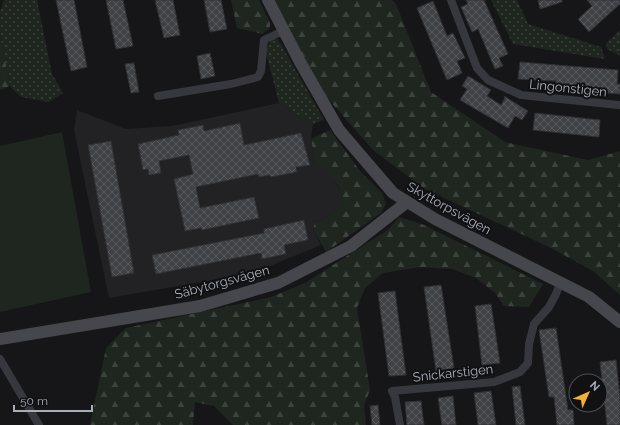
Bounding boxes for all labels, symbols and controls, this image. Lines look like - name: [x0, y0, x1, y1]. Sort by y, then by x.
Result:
- street label: Lingonstigen: [528, 76, 608, 100]
- street label: Skyttorpsvägen: [404, 179, 494, 237]
- street label: Säbytorgsvägen: [173, 262, 271, 302]
- street label: Snickarstigen: [412, 361, 494, 385]
- north arrow: [568, 373, 608, 413]
- text: N: [587, 379, 602, 394]
- scale bar: [14, 387, 92, 413]
- text: 50 m: [20, 394, 48, 408]

